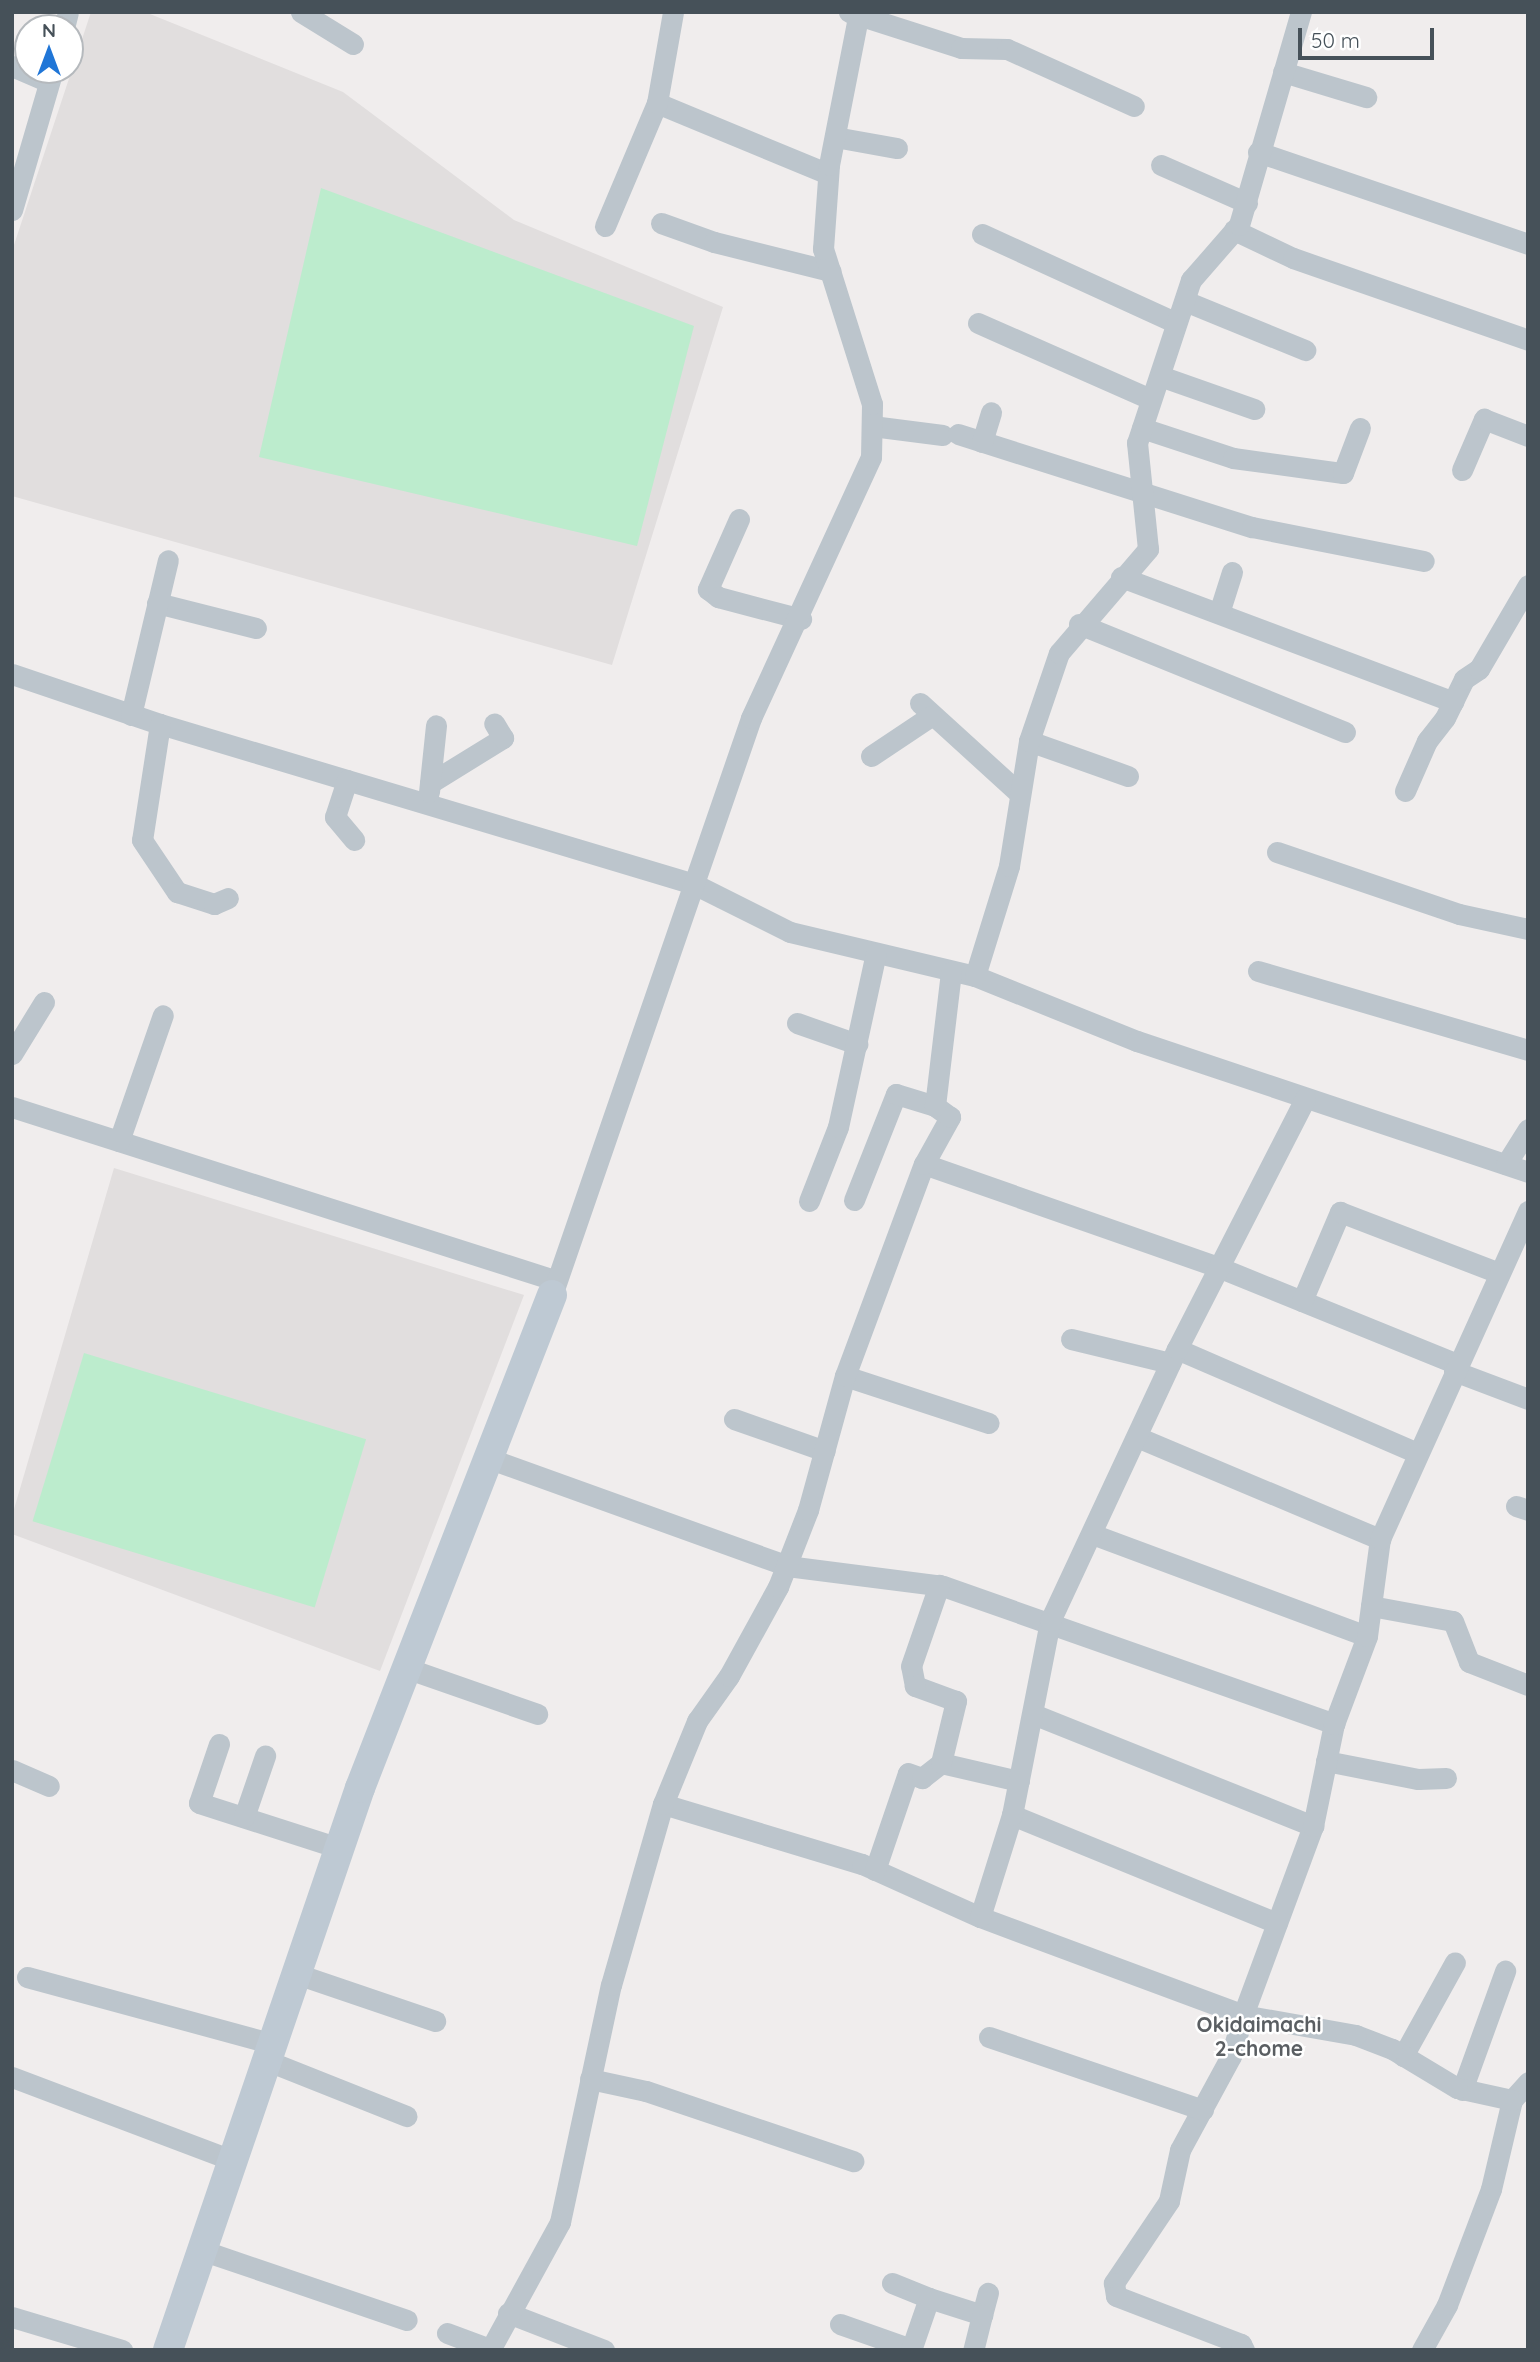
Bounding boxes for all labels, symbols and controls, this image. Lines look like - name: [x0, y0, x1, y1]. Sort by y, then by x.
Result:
- north arrow: [14, 14, 84, 84]
- scale bar: [1302, 14, 1438, 58]
- text: N: [42, 18, 56, 42]
- text: 50 m: [1311, 27, 1360, 53]
- district label: Okidaimachi 2-chome: [1197, 2011, 1321, 2061]

